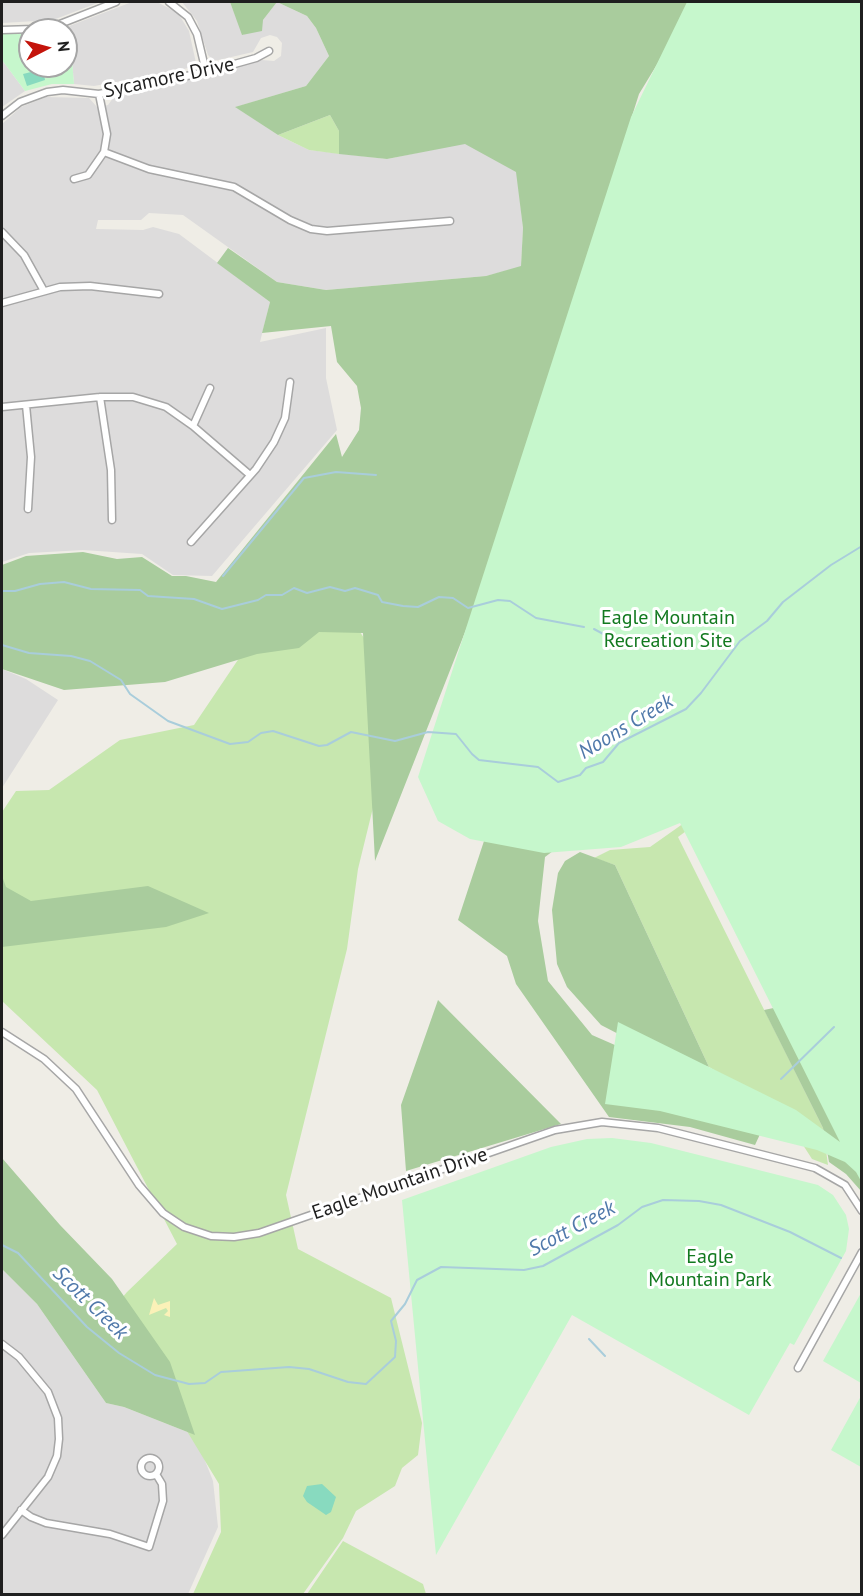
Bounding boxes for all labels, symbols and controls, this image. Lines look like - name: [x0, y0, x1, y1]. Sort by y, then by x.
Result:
- north arrow: [18, 18, 78, 78]
- text: N: [53, 40, 74, 53]
- street label: Sycamore Drive: [102, 52, 236, 104]
- park label: Eagle Mountain Recreation Site: [601, 606, 735, 653]
- water label: Noons Creek: [574, 689, 678, 765]
- street label: Eagle Mountain Drive: [309, 1143, 491, 1225]
- water label: Scott Creek: [524, 1196, 620, 1262]
- park label: Eagle Mountain Park: [648, 1245, 772, 1292]
- water label: Scott Creek: [47, 1261, 133, 1345]

